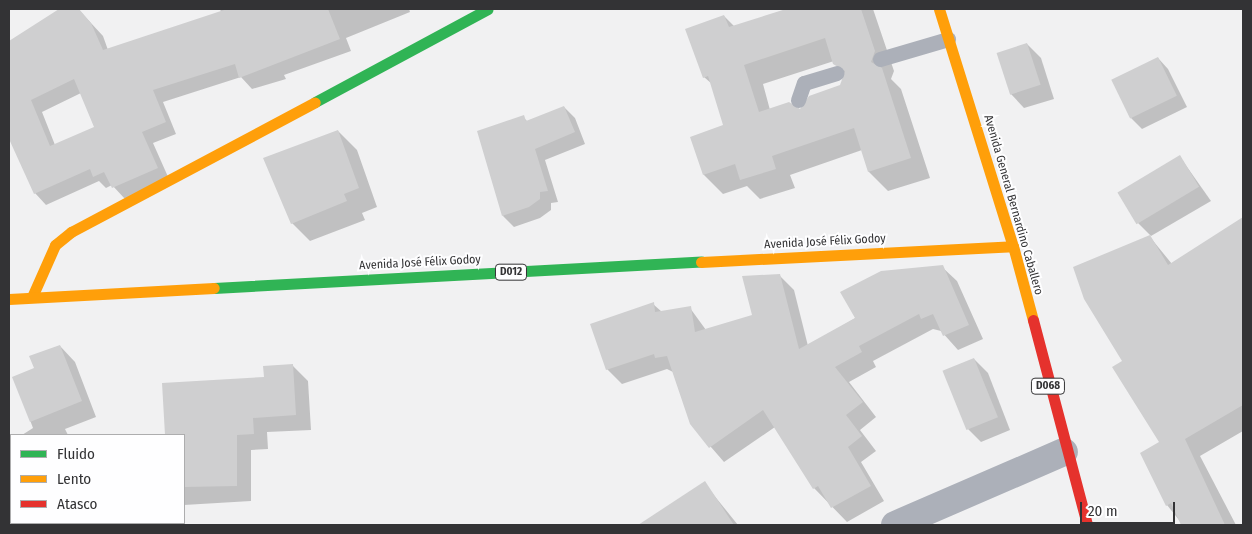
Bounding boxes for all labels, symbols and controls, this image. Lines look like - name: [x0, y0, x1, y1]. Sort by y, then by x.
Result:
- street label: Avenida General Bernardino Caballero: [980, 113, 1046, 297]
- street label: Avenida José Félix Godoy: [764, 232, 886, 252]
- street label: Avenida José Félix Godoy: [359, 253, 481, 273]
- road number: D012: [495, 264, 527, 280]
- road number: D068: [1030, 378, 1066, 394]
- legend: [10, 434, 185, 524]
- text: Fluido: [57, 445, 95, 463]
- text: Lento: [57, 470, 91, 488]
- scale bar: [1082, 492, 1177, 524]
- text: Atasco: [57, 495, 97, 513]
- text: 20 m: [1088, 502, 1118, 520]

